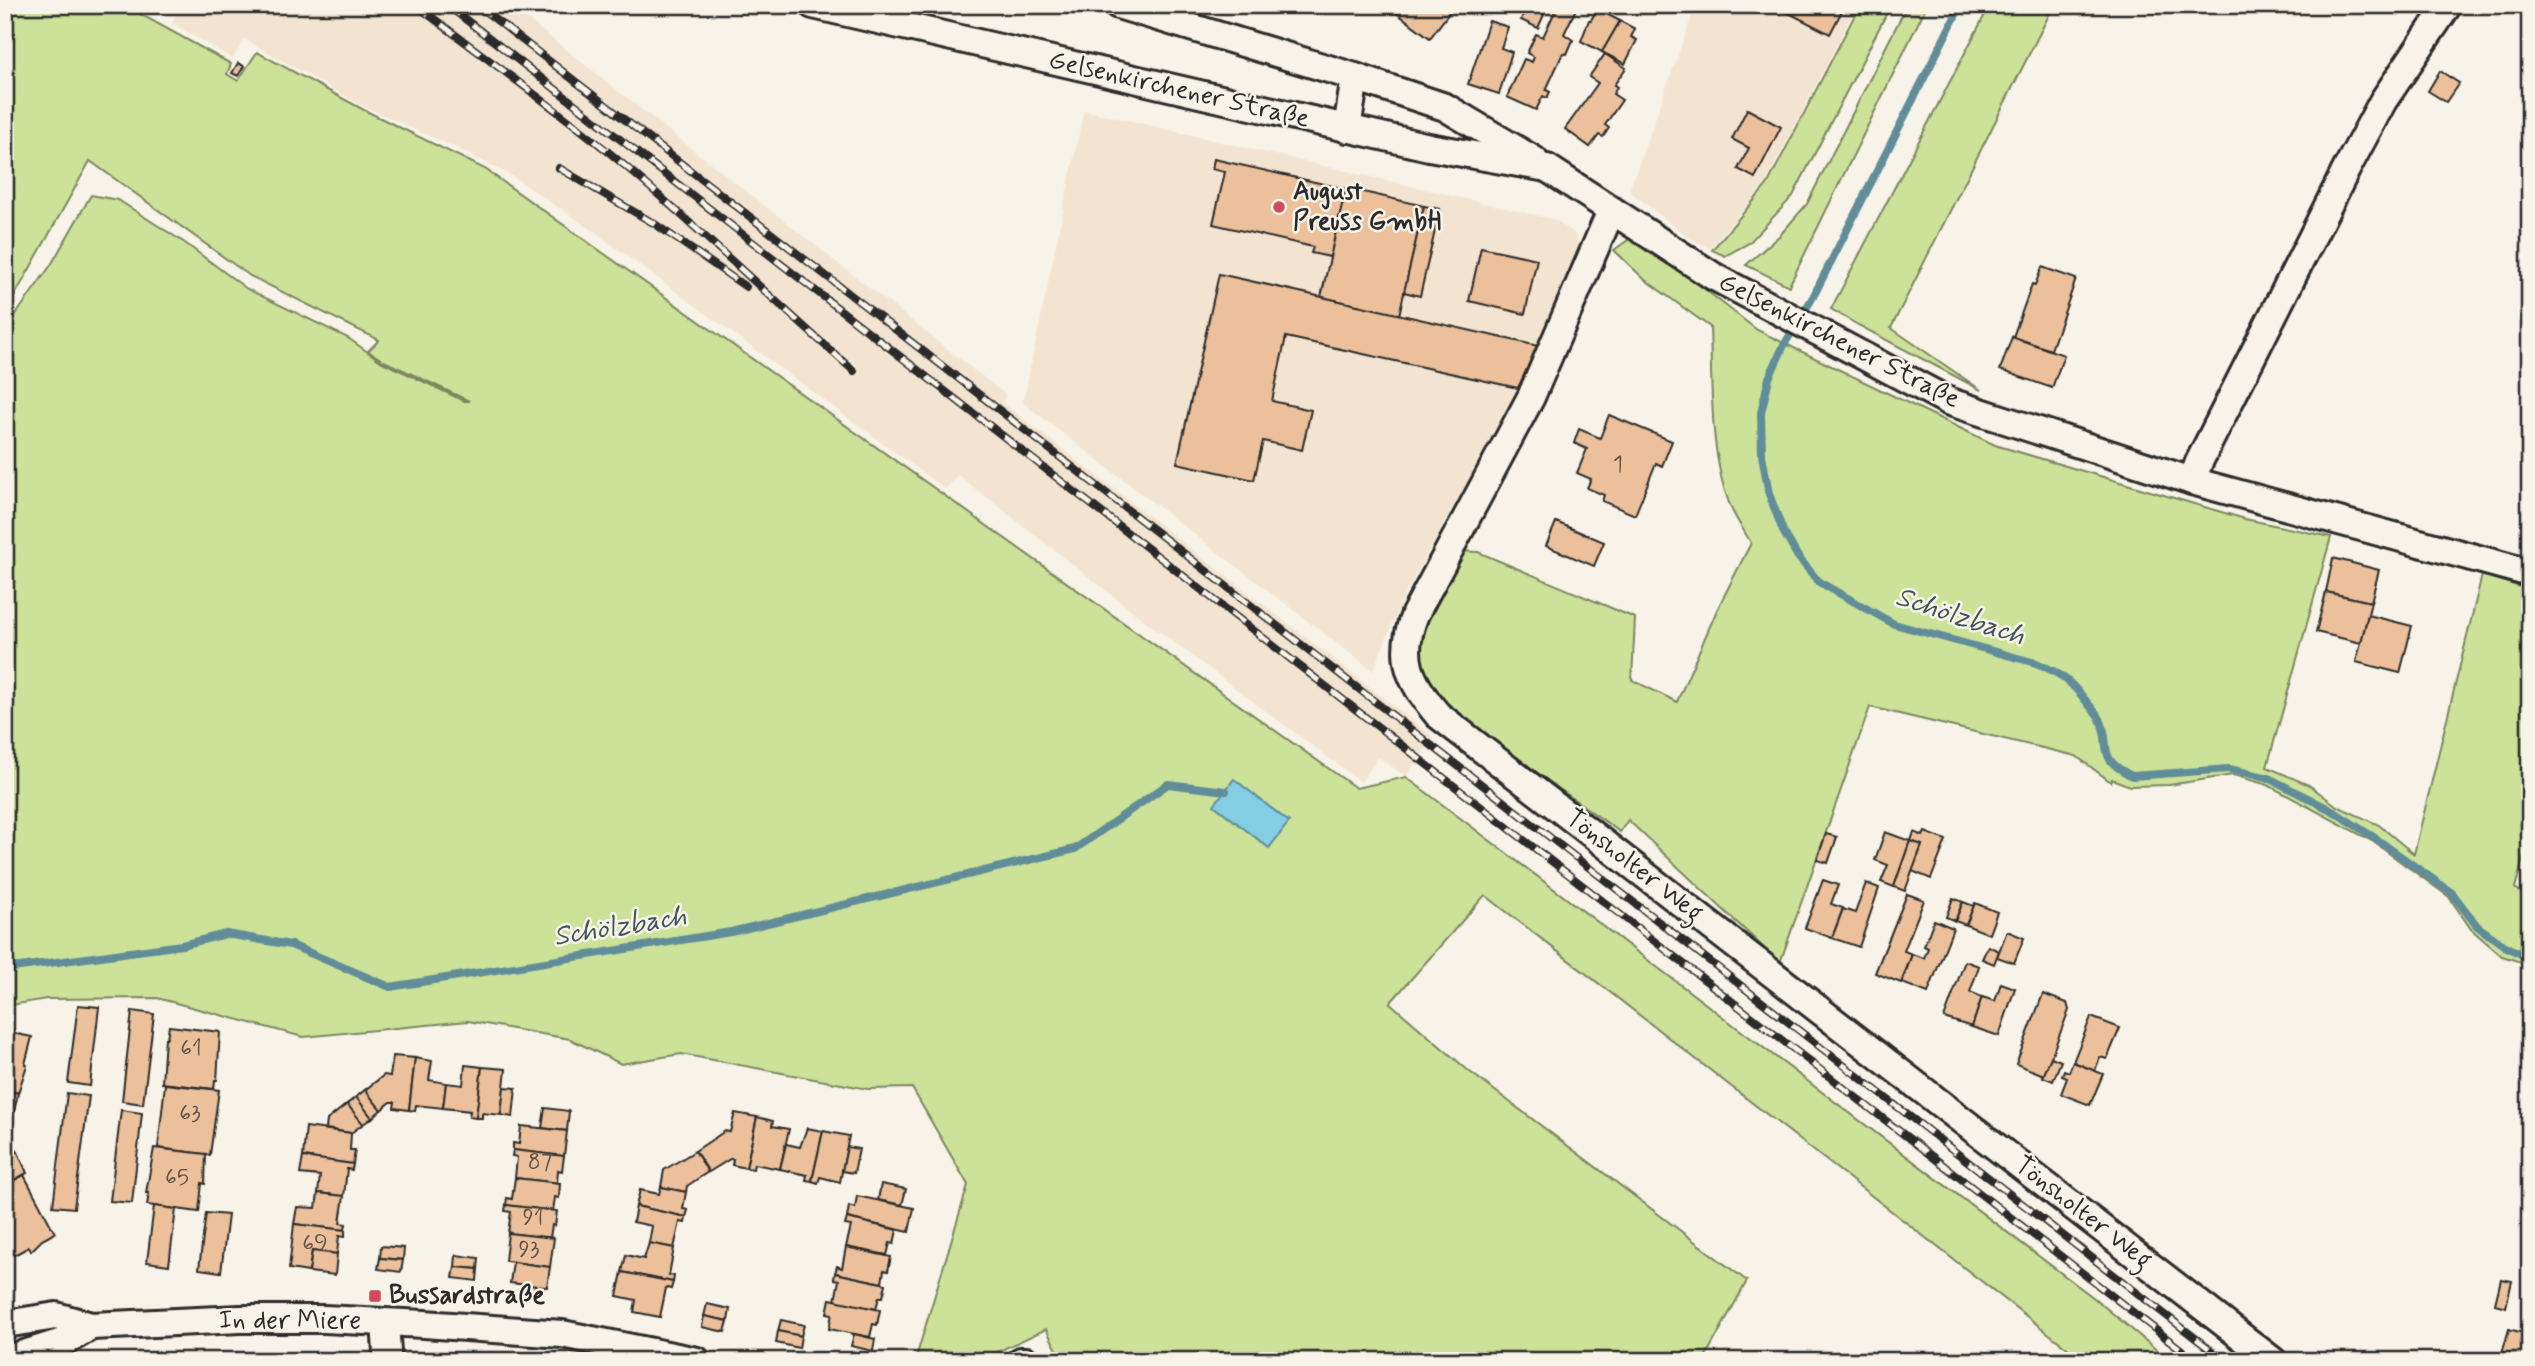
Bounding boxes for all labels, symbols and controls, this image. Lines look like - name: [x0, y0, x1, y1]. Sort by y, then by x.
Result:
- street label: Gelsenkirchener Straße: [1045, 43, 1313, 137]
- place label: August Preuss GmbH: [1293, 175, 1441, 239]
- marker: August Preuss GmbH: [1271, 199, 1287, 215]
- street label: Gelsenkirchener Straße: [1712, 265, 1966, 417]
- house number: 1: [1613, 450, 1623, 480]
- water label: Schölzbach: [1891, 579, 2029, 655]
- street label: Tönsholter Weg: [1556, 801, 1710, 933]
- water label: Schölzbach: [551, 898, 689, 956]
- house number: 61: [180, 1034, 202, 1064]
- house number: 63: [179, 1099, 201, 1129]
- house number: 87: [528, 1148, 552, 1178]
- street label: Tönsholter Weg: [2005, 1148, 2159, 1280]
- house number: 65: [165, 1163, 189, 1193]
- house number: 91: [522, 1203, 544, 1233]
- house number: 69: [302, 1229, 328, 1259]
- house number: 93: [518, 1235, 540, 1265]
- place label: Bussardstraße: [389, 1279, 545, 1313]
- marker: Bussardstraße: [367, 1288, 383, 1304]
- street label: In der Miere: [219, 1304, 361, 1338]

